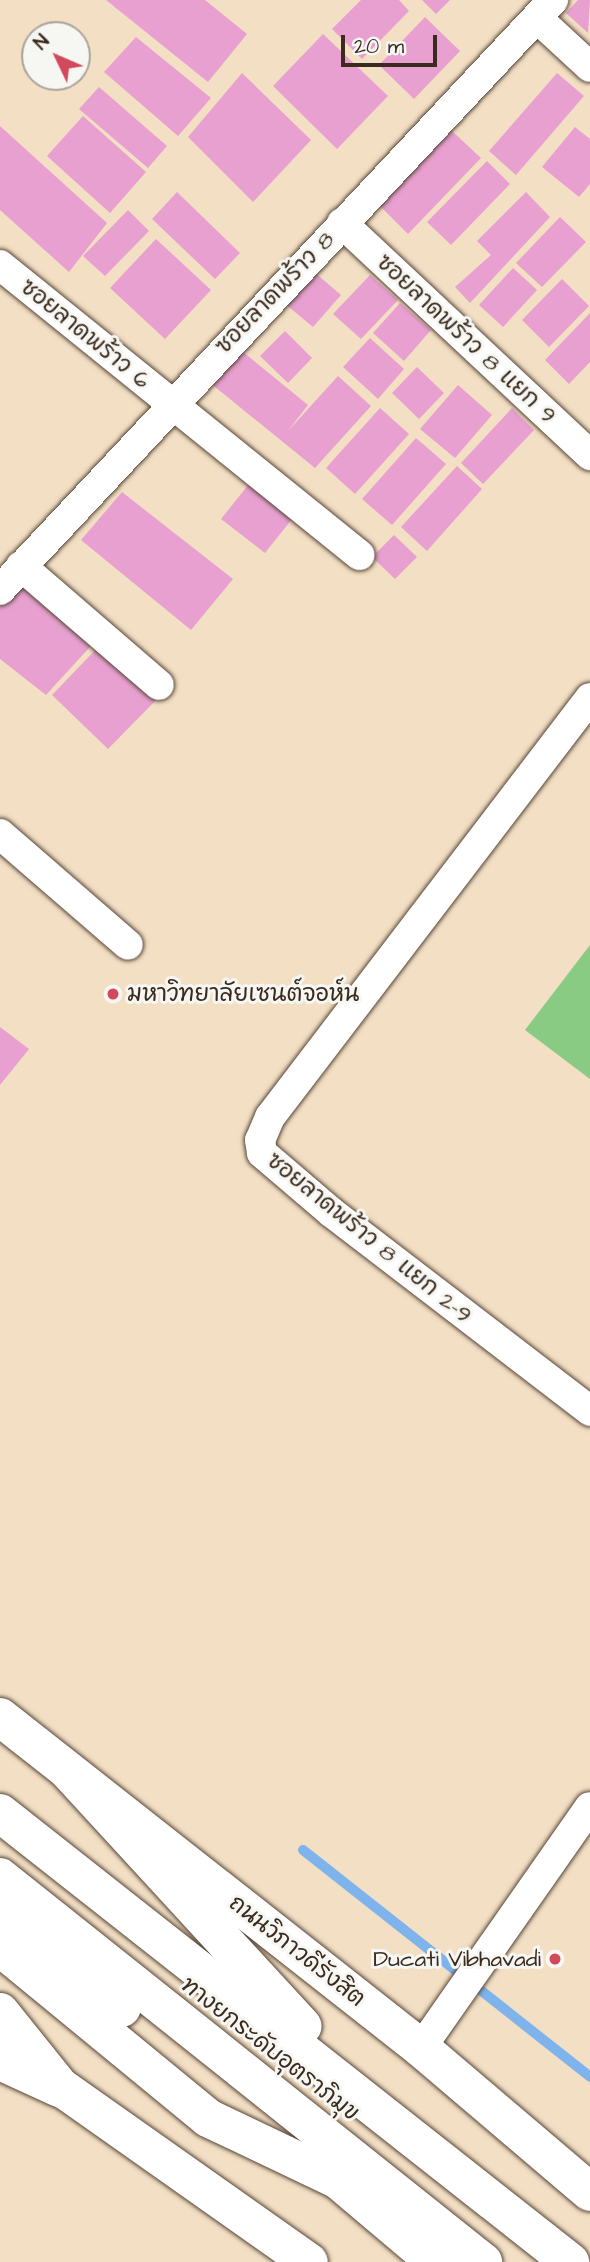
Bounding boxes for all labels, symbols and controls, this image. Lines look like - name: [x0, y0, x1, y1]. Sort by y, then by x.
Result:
- north arrow: [21, 21, 91, 91]
- scale bar: [345, 21, 441, 65]
- text: N: [28, 29, 56, 56]
- text: 20 m: [354, 32, 404, 61]
- street label: ซอยลาดพร้าว 8: [210, 226, 340, 360]
- street label: ซอยลาดพร้าว 8 แยก 9: [370, 249, 562, 429]
- street label: ซอยลาดพร้าว 6: [15, 273, 155, 395]
- place label: มหาวิทยาลัยเซนต์จอห์น: [127, 980, 359, 1008]
- marker: มหาวิทยาลัยเซนต์จอห์น: [105, 986, 121, 1002]
- street label: ซอยลาดพร้าว 8 แยก 2-9: [261, 1147, 477, 1329]
- street label: ถนนวิภาวดีรังสิต: [223, 1889, 371, 2013]
- place label: Ducati Vibhavadi: [373, 1945, 541, 1973]
- marker: Ducati Vibhavadi: [547, 1951, 563, 1967]
- street label: ทางยกระดับอุตราภิมุข: [175, 1971, 365, 2127]

